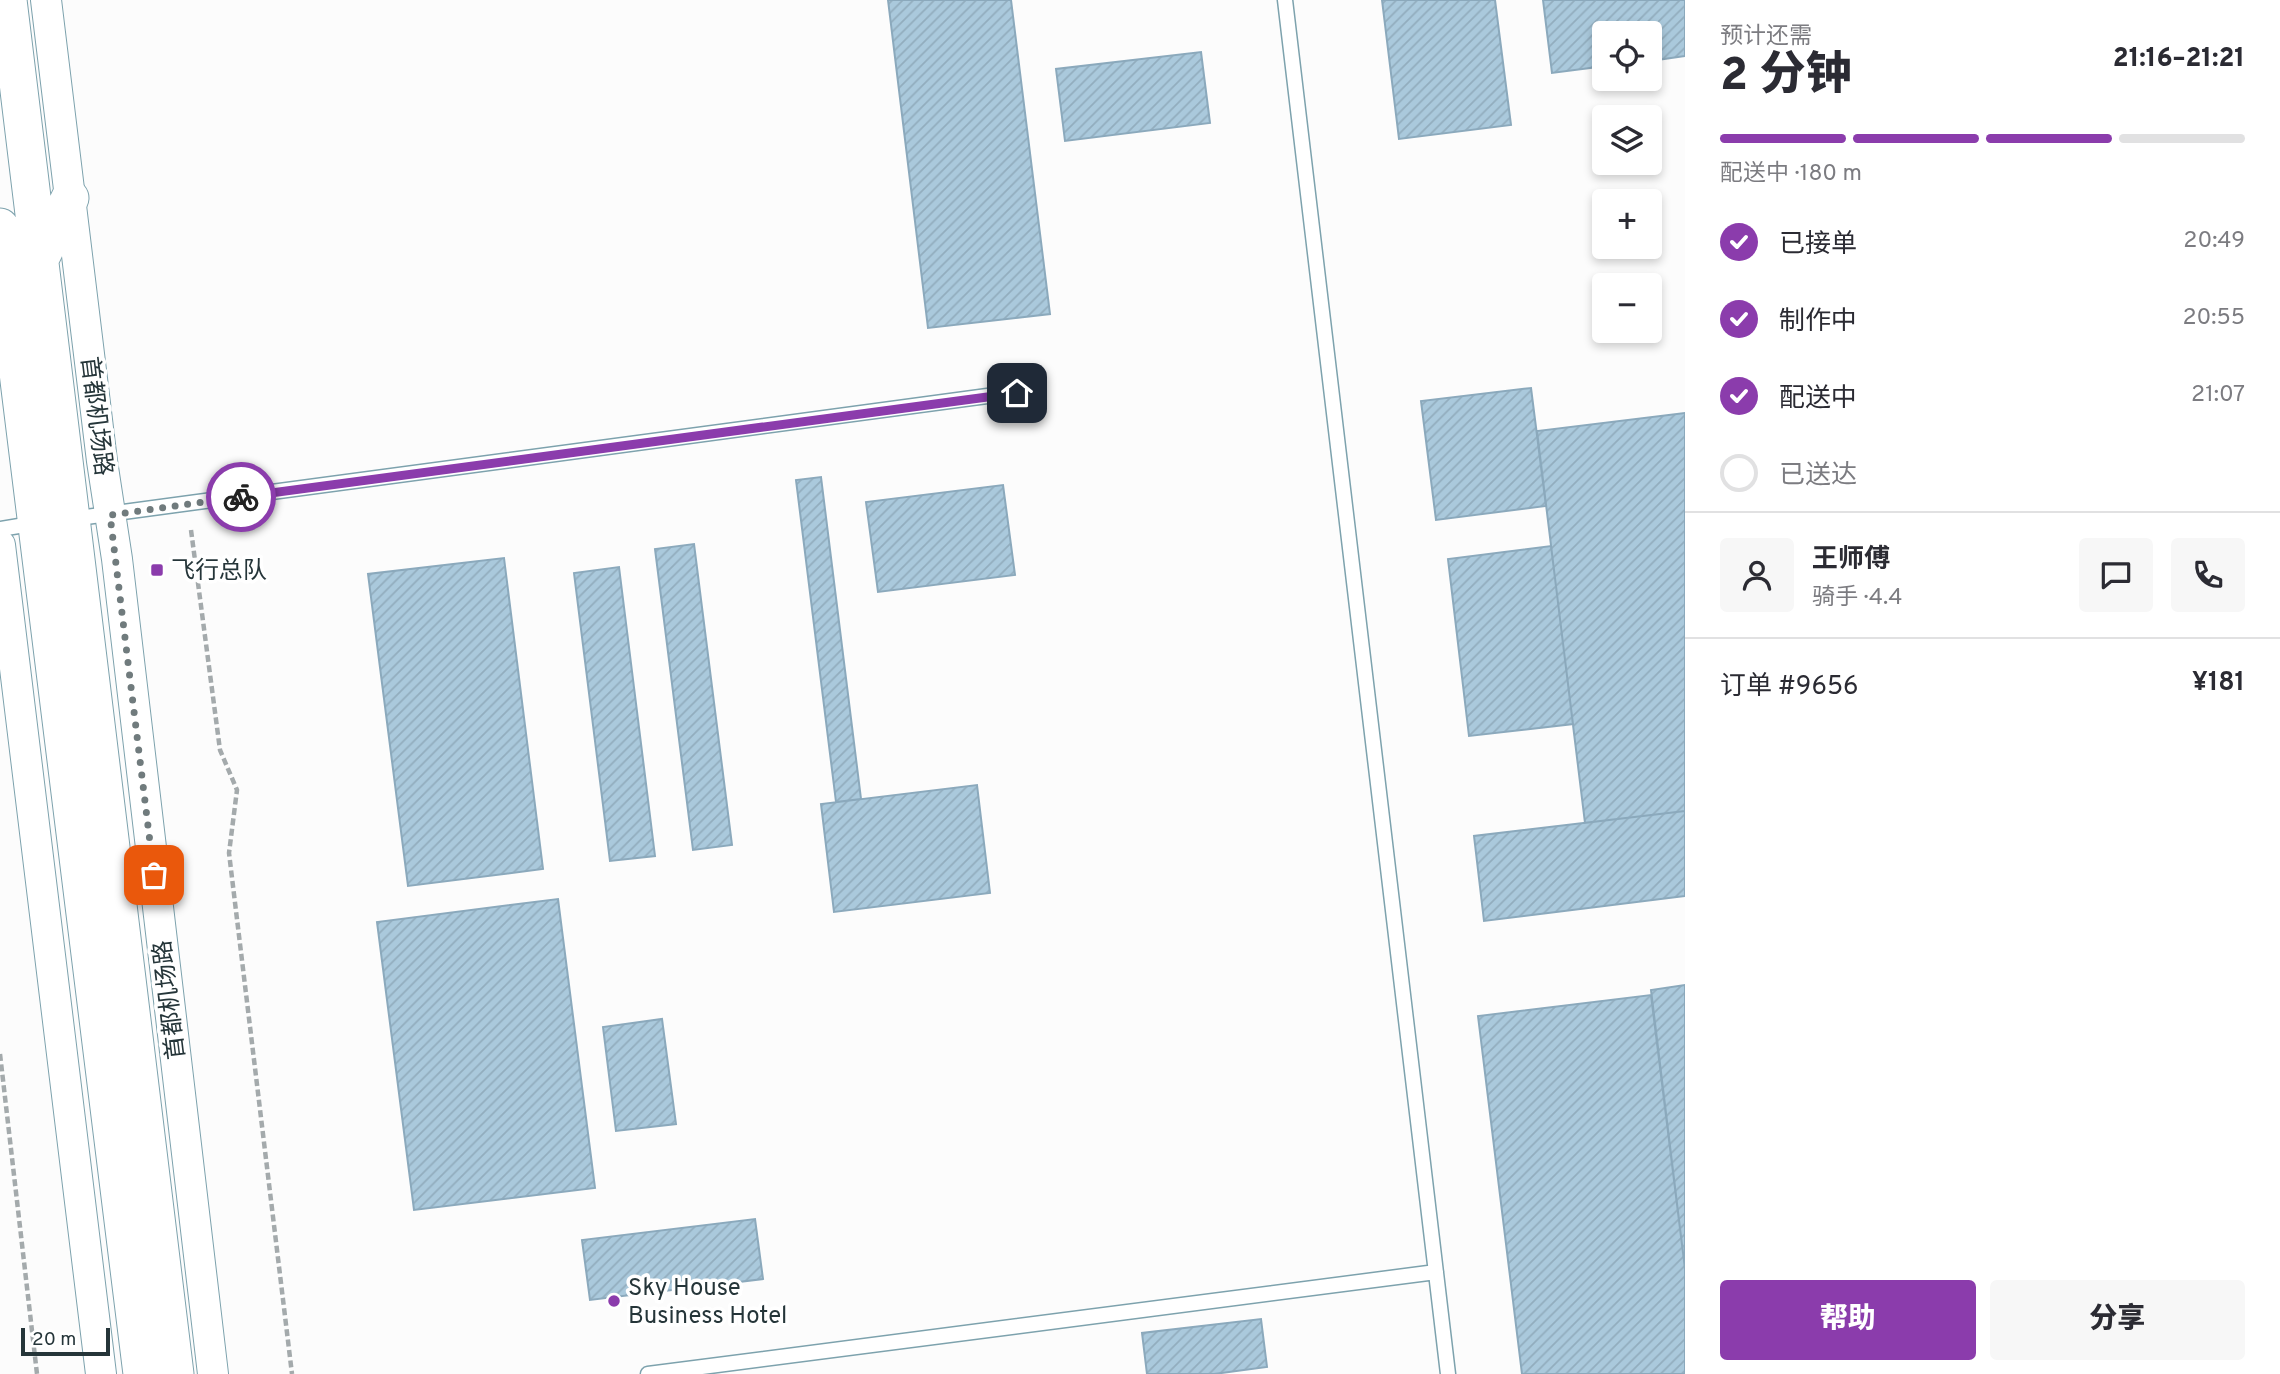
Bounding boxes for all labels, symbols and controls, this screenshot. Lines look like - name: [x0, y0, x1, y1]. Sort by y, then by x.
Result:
- map controls: [1592, 21, 1662, 343]
- button: locate: [1592, 21, 1662, 91]
- text: 预计还需: [1720, 23, 1812, 52]
- text: 21:16–21:21: [2113, 43, 2245, 76]
- text: 2 分钟: [1720, 48, 1852, 107]
- button: layers: [1592, 105, 1662, 175]
- text: 配送中 · 180 m: [1720, 160, 1862, 189]
- button: +: [1592, 189, 1662, 259]
- icon: check: [1720, 223, 1758, 261]
- text: 20:49: [2183, 227, 2245, 256]
- text: 已接单: [1779, 229, 1857, 262]
- button: −: [1592, 273, 1662, 343]
- icon: check: [1720, 300, 1758, 338]
- text: 20:55: [2182, 304, 2245, 333]
- text: 制作中: [1779, 306, 1857, 339]
- street label: 首都机场路: [73, 355, 117, 478]
- pin: [987, 363, 1047, 423]
- icon: home: [998, 374, 1036, 412]
- icon: check: [1720, 377, 1758, 415]
- text: 21:07: [2191, 381, 2245, 410]
- text: 配送中: [1779, 383, 1857, 416]
- text: 已送达: [1779, 460, 1857, 493]
- courier: [206, 462, 276, 532]
- icon: bike: [222, 478, 260, 516]
- button: person: [1720, 538, 1794, 612]
- button: chat: [2079, 538, 2153, 612]
- button: phone: [2171, 538, 2245, 612]
- text: 王师傅: [1812, 544, 1890, 577]
- place label: 飞行总队: [171, 557, 267, 587]
- marker: 飞行总队: [149, 562, 165, 578]
- text: 骑手 · 4.4: [1812, 584, 1903, 613]
- text: ¥181: [2192, 667, 2245, 700]
- text: 订单 #9656: [1720, 671, 1859, 704]
- pin: [124, 845, 184, 905]
- icon: bag: [135, 856, 173, 894]
- street label: 首都机场路: [149, 938, 193, 1061]
- place label: Sky House Business Hotel: [628, 1274, 787, 1332]
- button: 帮助: [1720, 1280, 1976, 1360]
- button: 分享: [1990, 1280, 2245, 1360]
- marker: Sky House Business Hotel: [606, 1293, 622, 1309]
- scale bar: [21, 1325, 110, 1357]
- text: 20 m: [32, 1328, 76, 1352]

